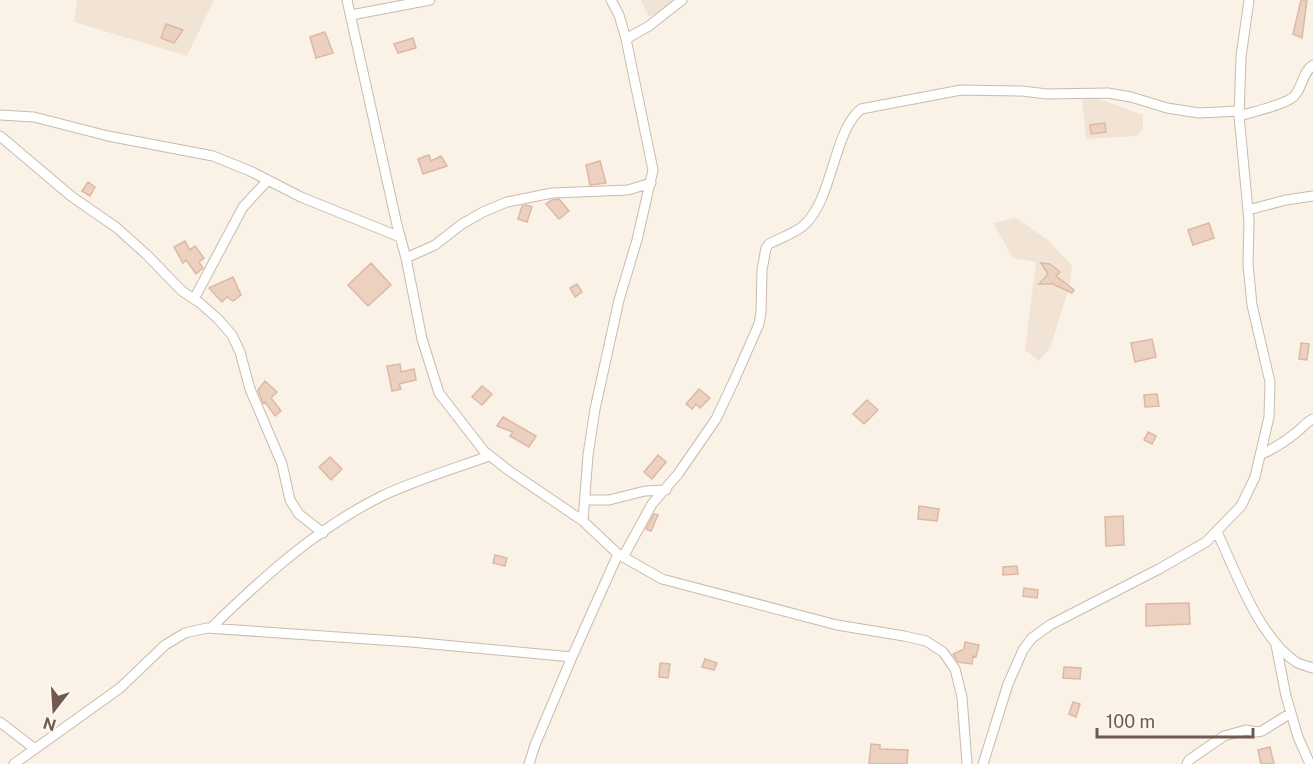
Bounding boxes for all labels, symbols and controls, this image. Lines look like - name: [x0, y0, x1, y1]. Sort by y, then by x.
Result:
- north arrow: [24, 680, 84, 740]
- scale bar: [1097, 701, 1253, 739]
- text: 100 m: [1106, 711, 1155, 732]
- text: N: [41, 713, 59, 735]

